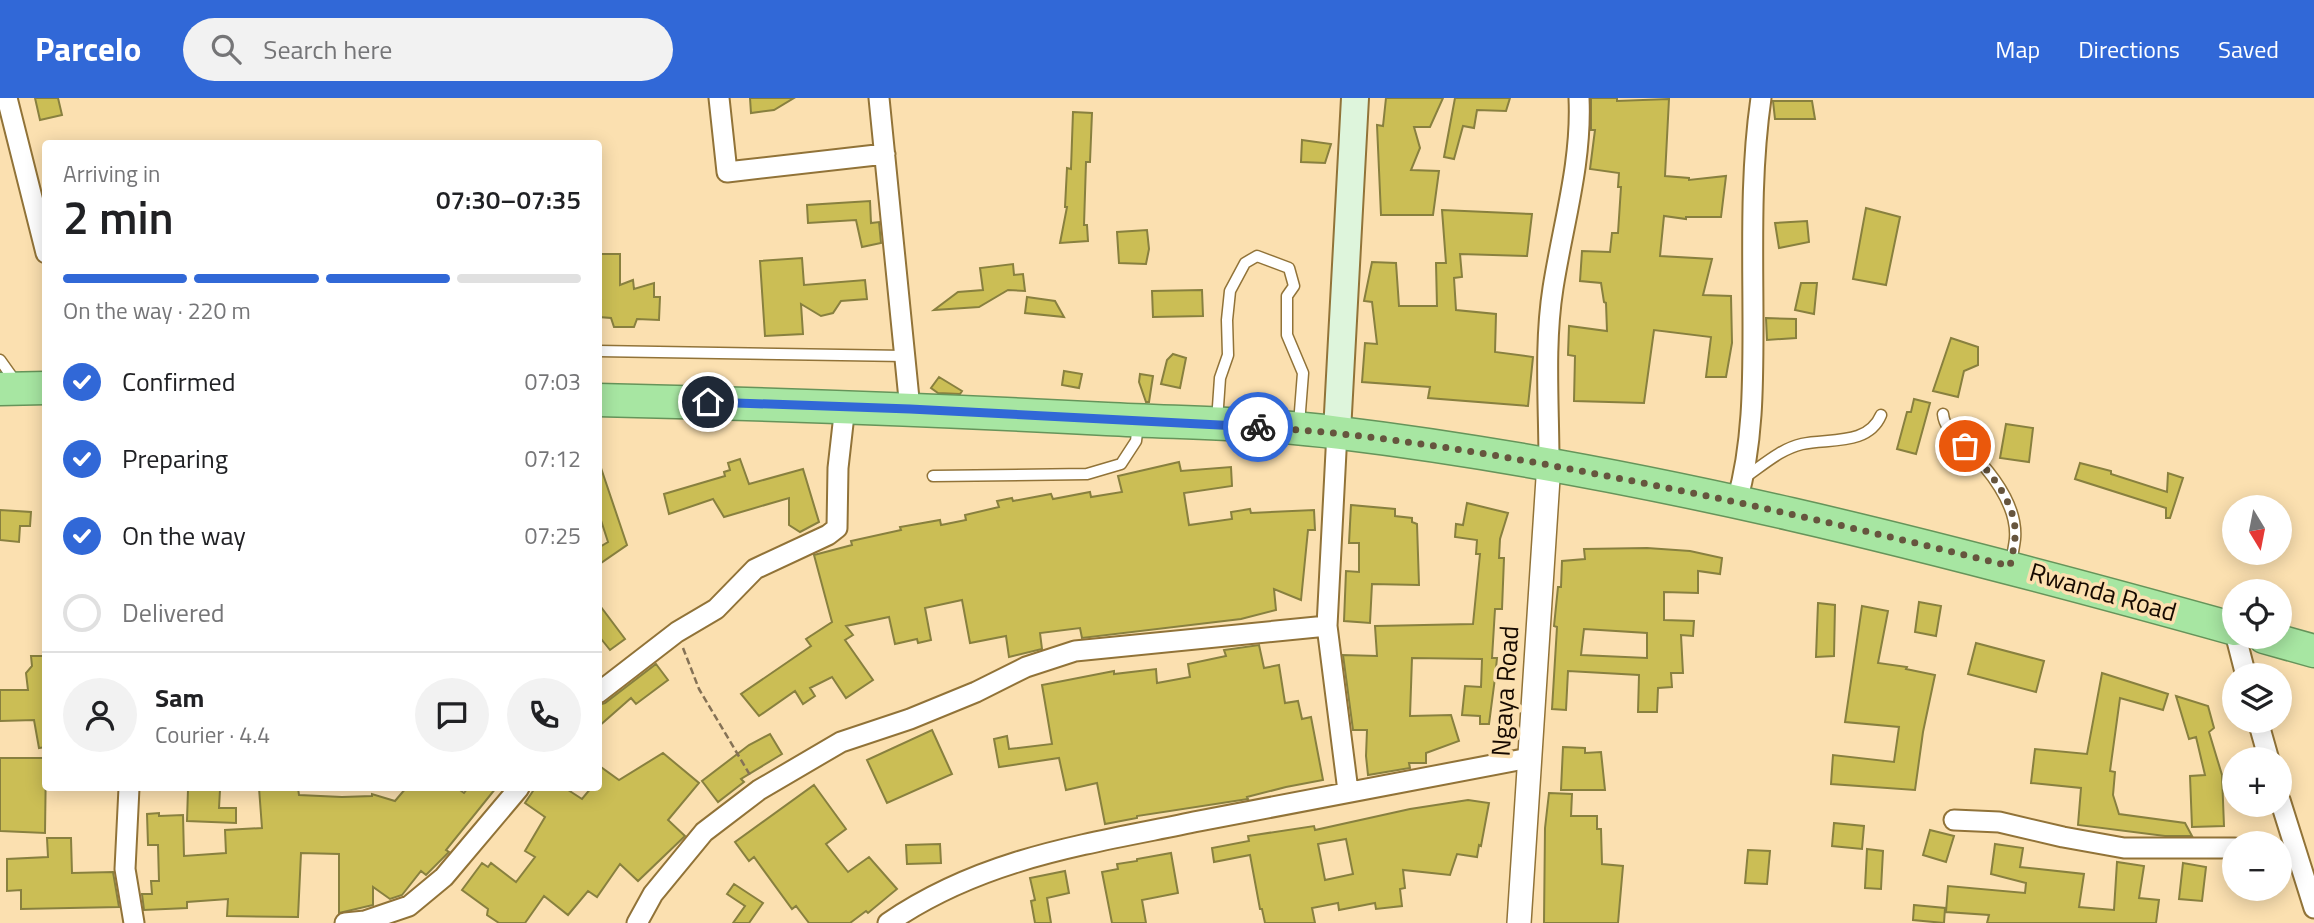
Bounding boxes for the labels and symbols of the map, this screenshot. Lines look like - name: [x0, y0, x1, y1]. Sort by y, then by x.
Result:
- pin: [678, 372, 738, 432]
- courier: [1223, 392, 1293, 462]
- pin: [1935, 416, 1995, 476]
- north arrow: [2222, 495, 2292, 565]
- street label: Rwanda Road: [2025, 552, 2181, 631]
- street label: Ngaya Road: [1480, 624, 1529, 758]

